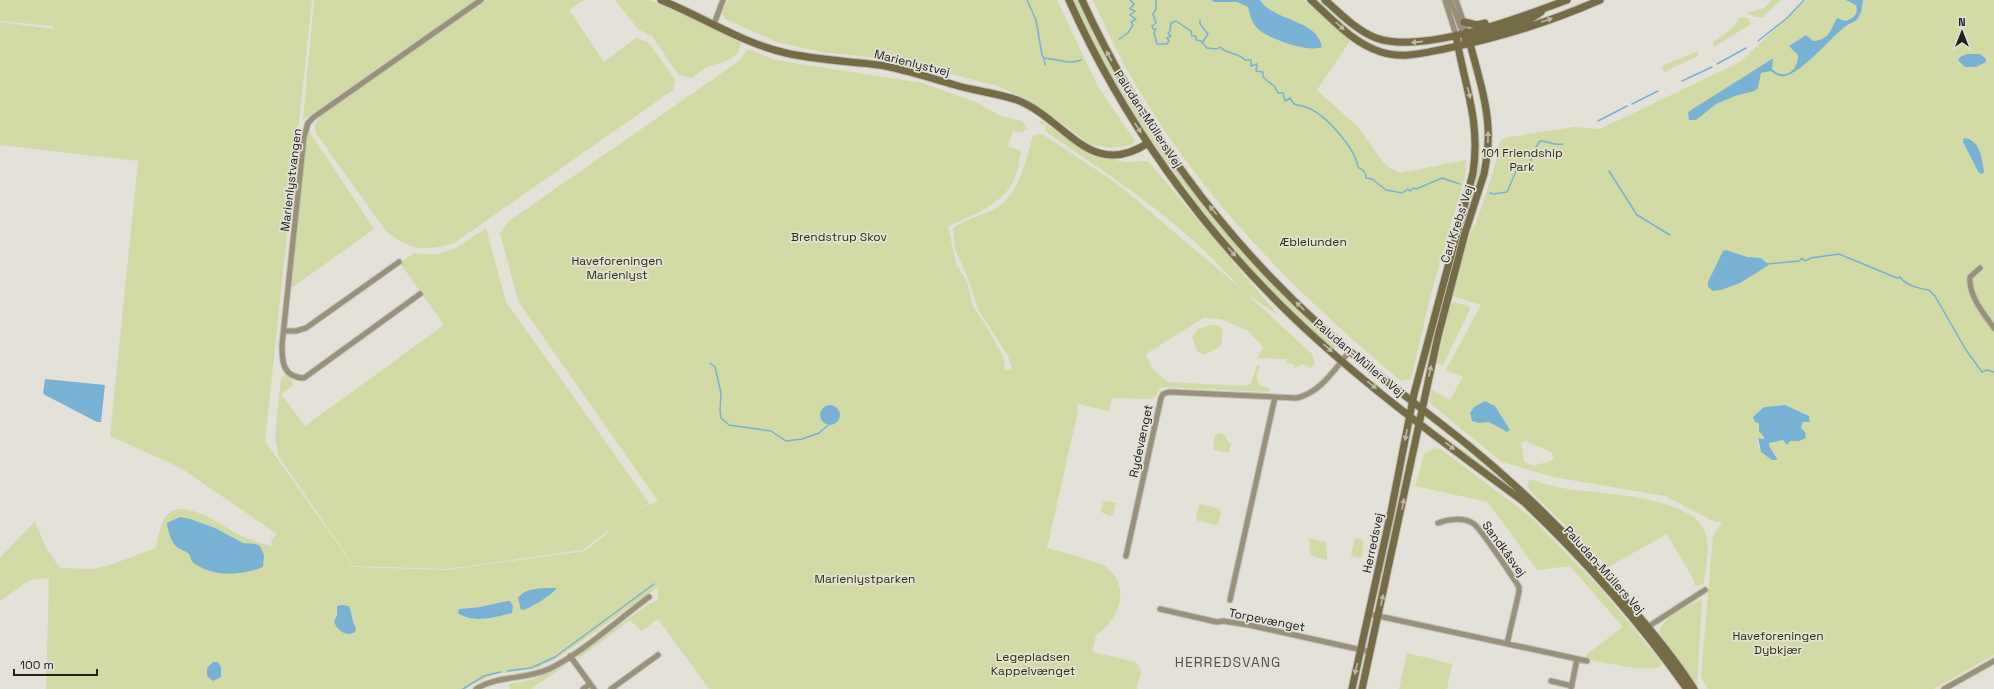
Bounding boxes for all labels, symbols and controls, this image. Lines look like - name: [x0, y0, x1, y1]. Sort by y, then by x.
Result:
- north arrow: [1942, 12, 1982, 52]
- text: N: [1958, 15, 1966, 29]
- one-way arrow: [1542, 17, 1554, 23]
- one-way arrow: [1335, 22, 1345, 31]
- one-way arrow: [1411, 39, 1423, 45]
- street label: Marienlystvej: [872, 46, 952, 80]
- one-way arrow: [1106, 50, 1113, 62]
- street label: Paludan-Müllers Vej: [1110, 67, 1186, 171]
- one-way arrow: [1466, 87, 1472, 99]
- one-way arrow: [1134, 123, 1142, 133]
- street label: Marienlystvangen: [277, 127, 305, 233]
- one-way arrow: [1485, 130, 1491, 143]
- park label: 101 Friendship Park: [1481, 145, 1563, 175]
- street label: Carl Krebs' Vej: [1437, 183, 1477, 265]
- one-way arrow: [1208, 205, 1217, 215]
- park label: Brendstrup Skov: [791, 229, 887, 245]
- park label: Æblelunden: [1279, 234, 1347, 250]
- one-way arrow: [1227, 247, 1236, 256]
- park label: Haveforeningen Marienlyst: [571, 253, 663, 283]
- one-way arrow: [1295, 301, 1305, 311]
- street label: Paludan-Müllers Vej: [1311, 316, 1407, 401]
- one-way arrow: [1323, 344, 1333, 353]
- one-way arrow: [1427, 365, 1433, 377]
- one-way arrow: [1366, 381, 1377, 390]
- street label: Rydevænget: [1125, 403, 1157, 479]
- one-way arrow: [1403, 429, 1409, 441]
- one-way arrow: [1445, 442, 1456, 450]
- one-way arrow: [1400, 498, 1406, 510]
- street label: Herredsvej: [1359, 511, 1387, 575]
- street label: Sandkåsvej: [1478, 518, 1530, 580]
- street label: Paludan-Müllers Vej: [1560, 523, 1648, 617]
- park label: Marienlystparken: [815, 571, 915, 587]
- one-way arrow: [1380, 594, 1386, 606]
- street label: Torpevænget: [1228, 605, 1306, 635]
- park label: Haveforeningen Dybkjær: [1732, 628, 1824, 658]
- park label: Legepladsen Kappelvænget: [991, 649, 1075, 679]
- scale bar: [14, 651, 97, 677]
- district label: HERREDSVANG: [1175, 653, 1281, 671]
- text: 100 m: [20, 657, 54, 673]
- one-way arrow: [1353, 663, 1359, 675]

